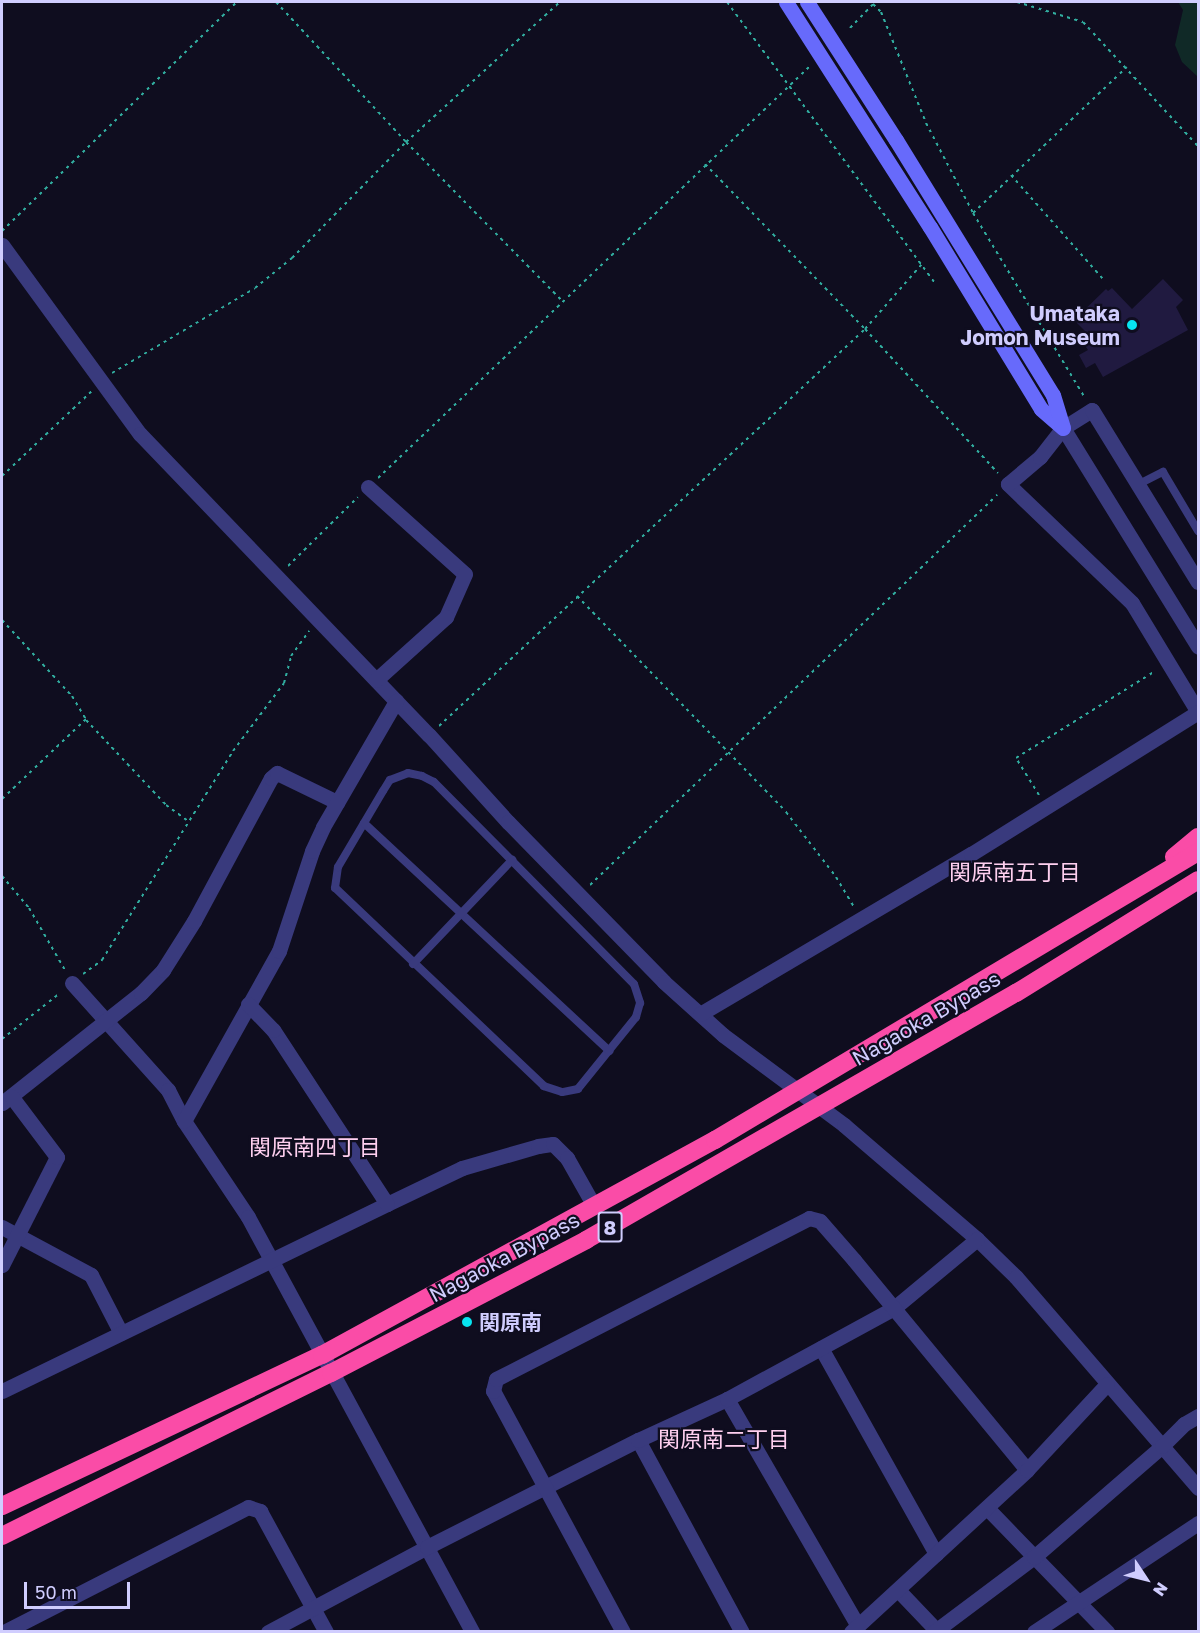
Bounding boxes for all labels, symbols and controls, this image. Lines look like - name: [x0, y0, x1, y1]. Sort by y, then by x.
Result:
- place label: Umataka Jomon Museum: [960, 300, 1120, 350]
- marker: Umataka Jomon Museum: [1125, 318, 1139, 332]
- district label: 関原南五丁目: [949, 859, 1081, 885]
- street label: Nagaoka Bypass: [848, 965, 1004, 1071]
- district label: 関原南四丁目: [249, 1134, 381, 1160]
- street label: Nagaoka Bypass: [425, 1207, 583, 1307]
- road number: 8: [596, 1210, 624, 1244]
- place label: 関原南: [479, 1309, 542, 1335]
- marker: 関原南: [460, 1315, 474, 1329]
- district label: 関原南二丁目: [658, 1426, 790, 1452]
- north arrow: [1116, 1549, 1176, 1609]
- scale bar: [27, 1570, 134, 1608]
- text: N: [1149, 1579, 1172, 1600]
- text: 50 m: [35, 1581, 77, 1603]

